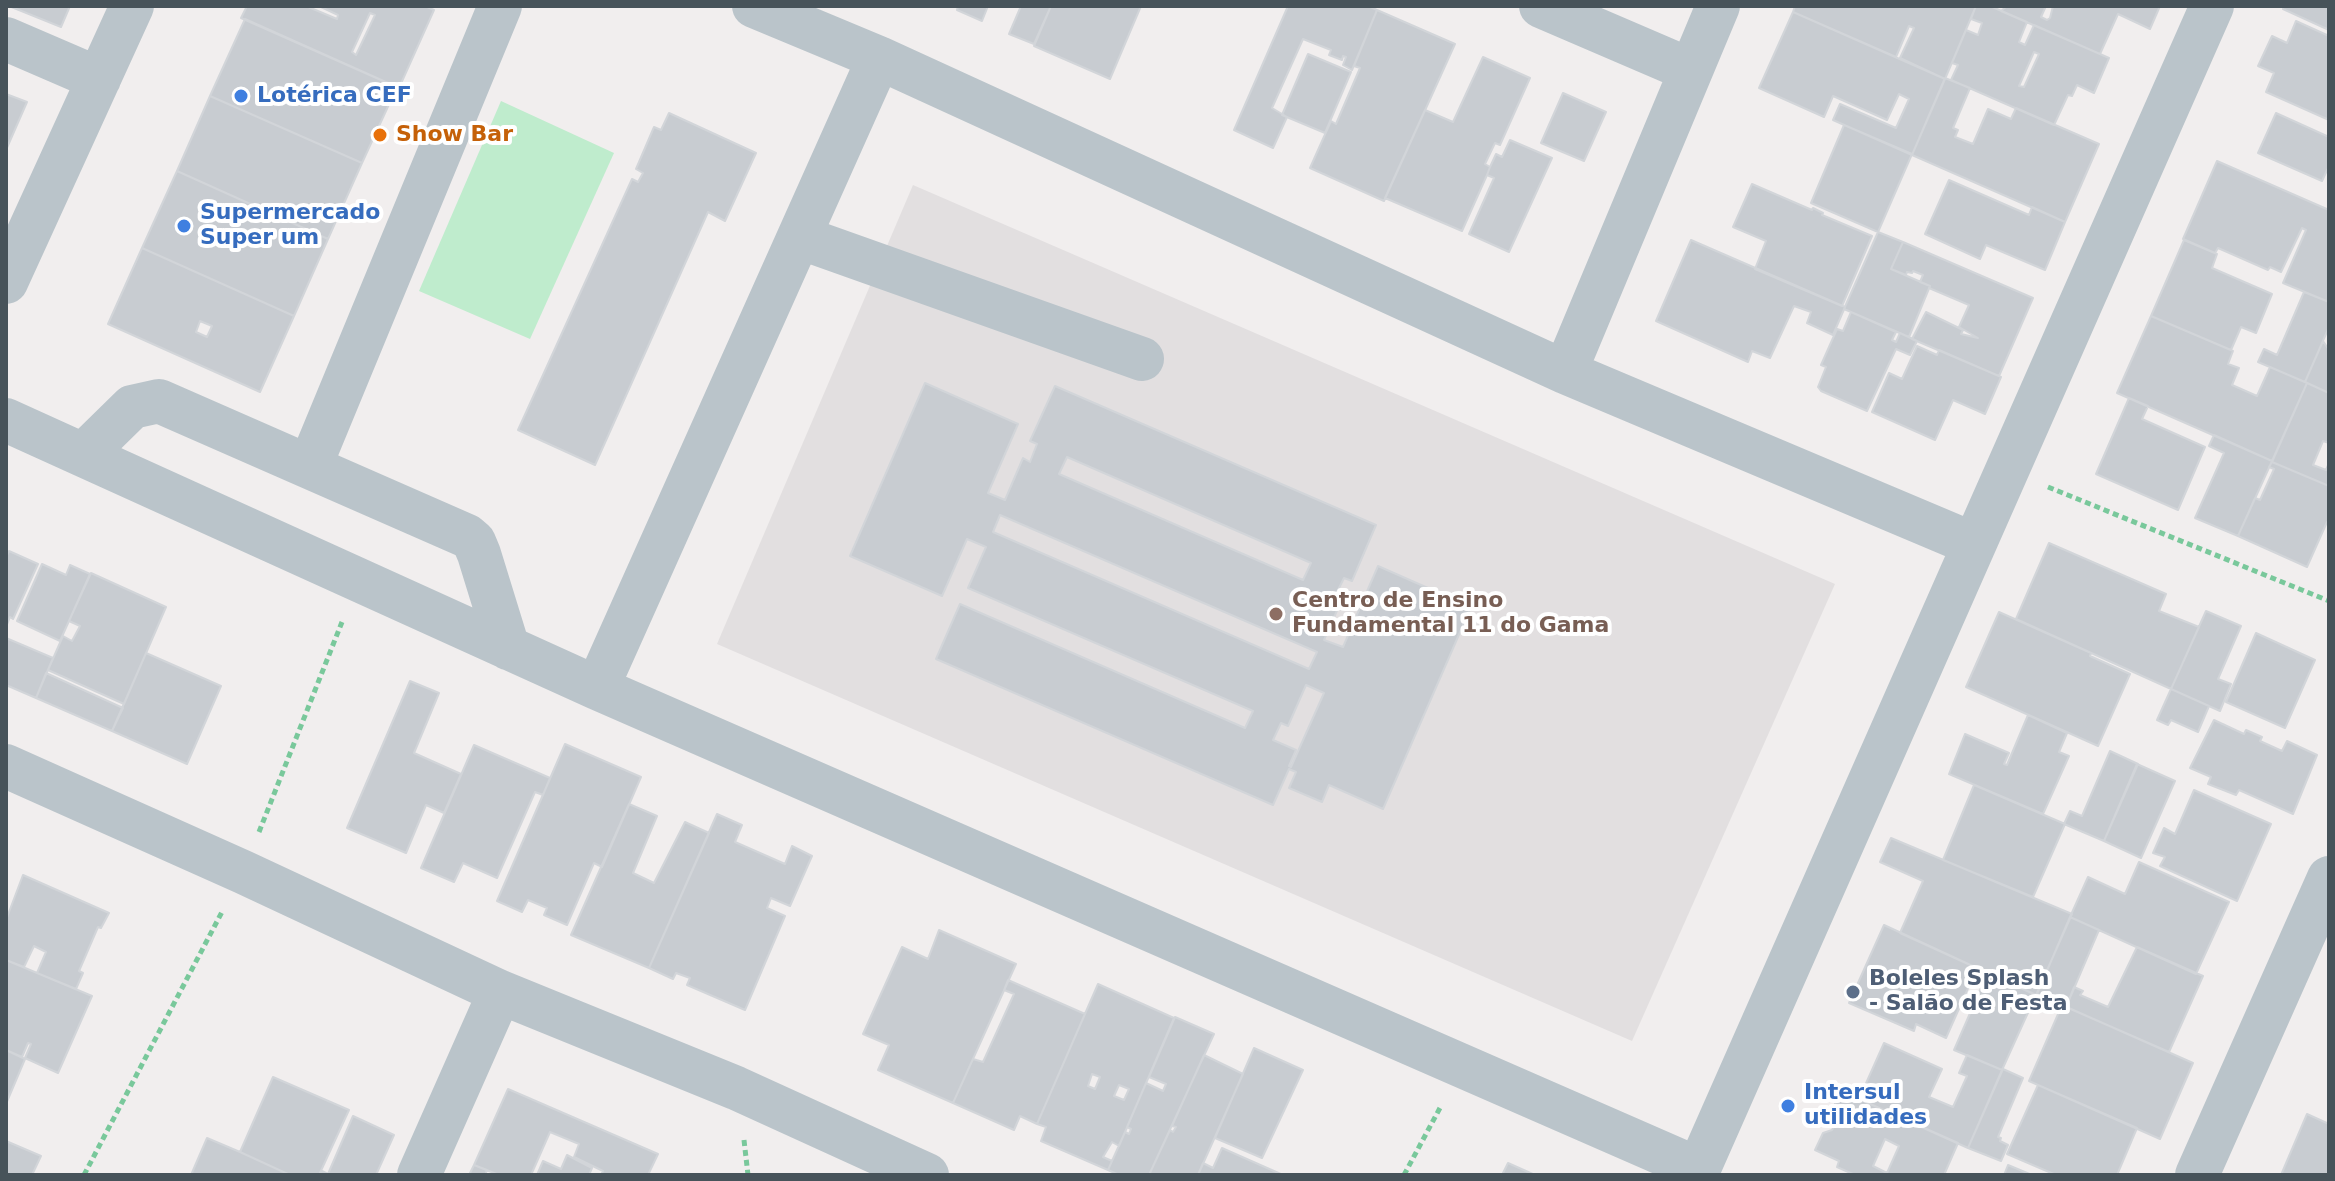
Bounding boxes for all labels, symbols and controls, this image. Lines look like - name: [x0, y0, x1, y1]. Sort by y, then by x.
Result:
- place label: Lotérica CEF: [257, 83, 412, 109]
- marker: Lotérica CEF: [232, 87, 250, 105]
- place label: Show Bar: [396, 122, 513, 148]
- marker: Show Bar: [371, 126, 389, 144]
- place label: Supermercado Super um: [200, 200, 380, 252]
- marker: Supermercado Super um: [175, 217, 193, 235]
- place label: Centro de Ensino Fundamental 11 do Gama: [1292, 588, 1609, 640]
- marker: Centro de Ensino Fundamental 11 do Gama: [1267, 605, 1285, 623]
- place label: Boleles Splash - Salão de Festa: [1869, 966, 2067, 1018]
- marker: Boleles Splash - Salão de Festa: [1844, 983, 1862, 1001]
- place label: Intersul utilidades: [1804, 1080, 1927, 1132]
- marker: Intersul utilidades: [1779, 1097, 1797, 1115]

